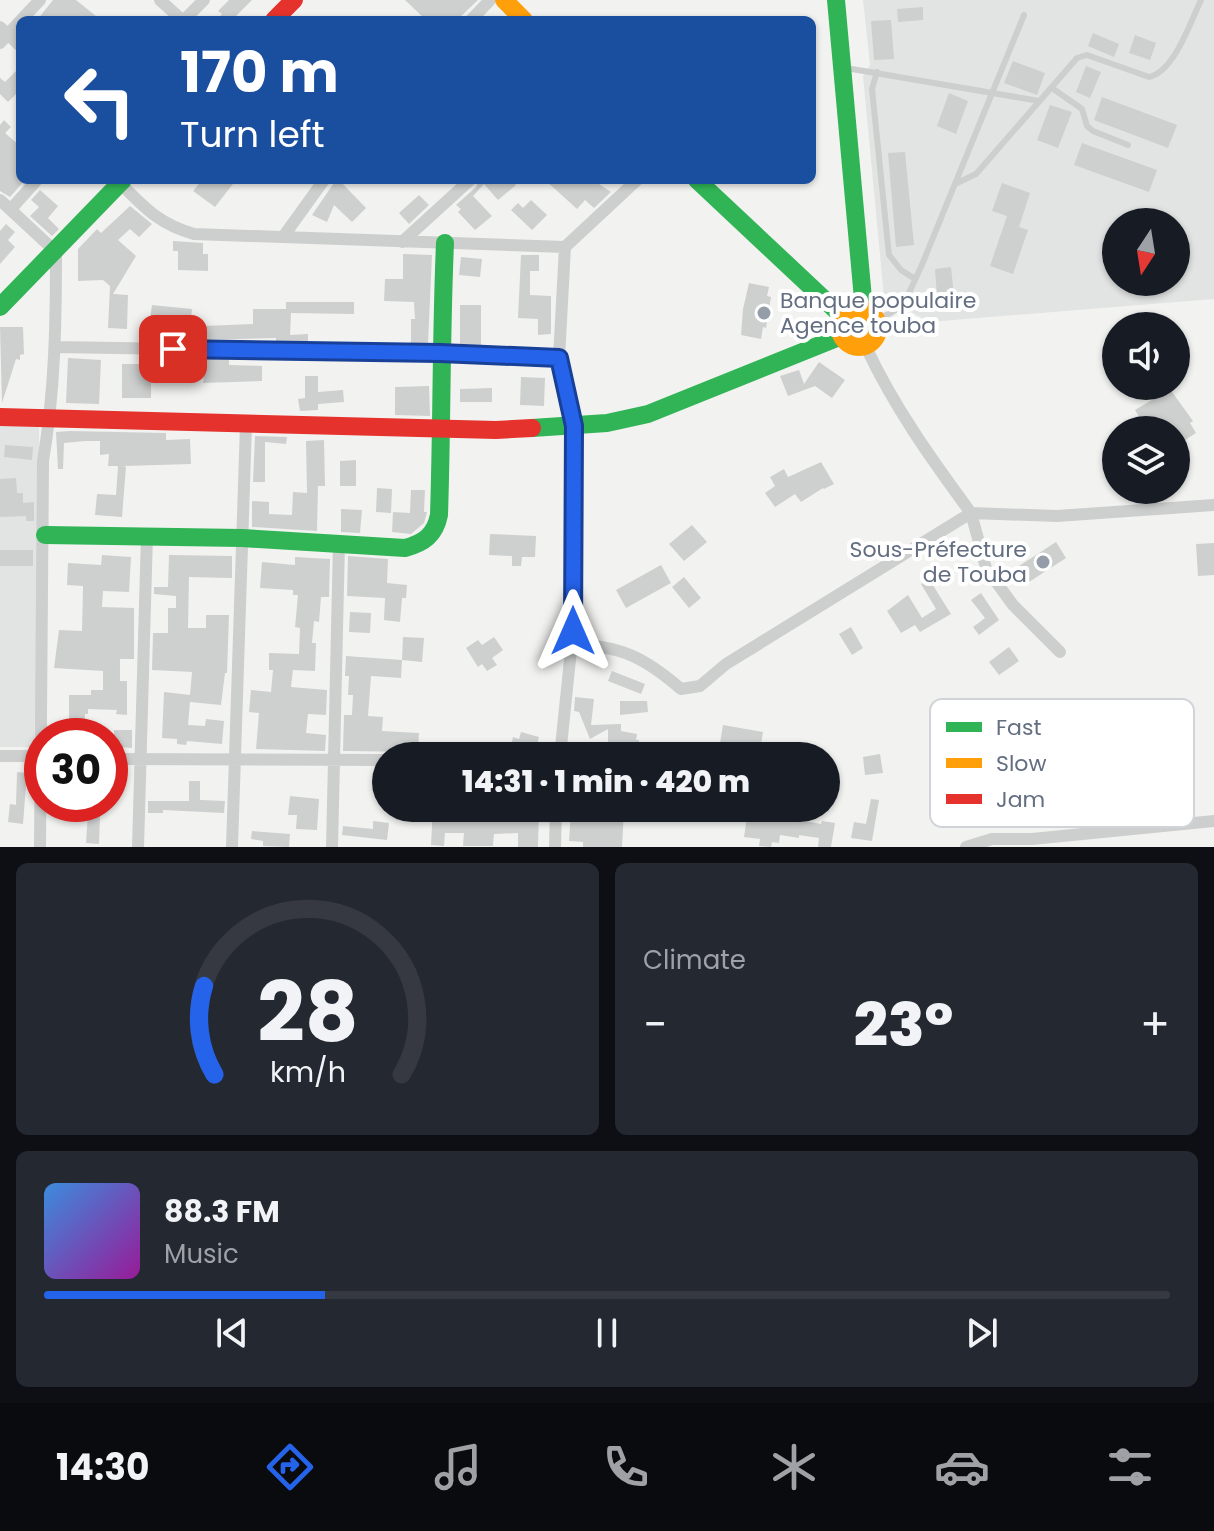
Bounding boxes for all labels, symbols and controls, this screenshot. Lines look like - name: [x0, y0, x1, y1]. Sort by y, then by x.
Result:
- text: 170 m: [180, 33, 339, 112]
- icon: left: [48, 48, 152, 152]
- text: Turn left: [180, 109, 325, 160]
- north arrow: [1102, 208, 1190, 296]
- map controls: [1102, 208, 1190, 504]
- place label: Banque populaire Agence touba: [780, 285, 976, 341]
- marker: Banque populaire Agence touba: [755, 304, 773, 322]
- button: sound: [1102, 312, 1190, 400]
- pin: [139, 315, 207, 383]
- icon: arrive: [151, 327, 195, 371]
- button: layers: [1102, 416, 1190, 504]
- place label: Sous-Préfecture de Touba: [850, 534, 1027, 590]
- marker: Sous-Préfecture de Touba: [1034, 553, 1052, 571]
- position arrow: [531, 589, 615, 673]
- legend: [930, 699, 1194, 827]
- text: Fast: [996, 712, 1041, 743]
- speed limit sign: 30: [24, 718, 128, 822]
- text: Slow: [996, 748, 1046, 779]
- text: 14:31 · 1 min · 420 m: [462, 760, 750, 803]
- text: Jam: [996, 784, 1045, 815]
- text: Climate: [643, 942, 746, 978]
- text: 28: [257, 954, 358, 1070]
- text: 23°: [854, 983, 953, 1067]
- text: −: [643, 994, 667, 1055]
- text: +: [1140, 994, 1170, 1055]
- text: km/h: [269, 1052, 346, 1092]
- text: 88.3 FM: [164, 1190, 280, 1233]
- text: Music: [164, 1236, 239, 1272]
- icon: previous: [210, 1311, 254, 1355]
- icon: pause: [585, 1311, 629, 1355]
- icon: next: [960, 1311, 1004, 1355]
- icon: directions: [262, 1439, 318, 1495]
- icon: music: [430, 1439, 486, 1495]
- icon: phone: [598, 1439, 654, 1495]
- icon: climate: [766, 1439, 822, 1495]
- icon: car: [934, 1439, 990, 1495]
- icon: filters: [1102, 1439, 1158, 1495]
- text: 14:30: [56, 1442, 149, 1493]

